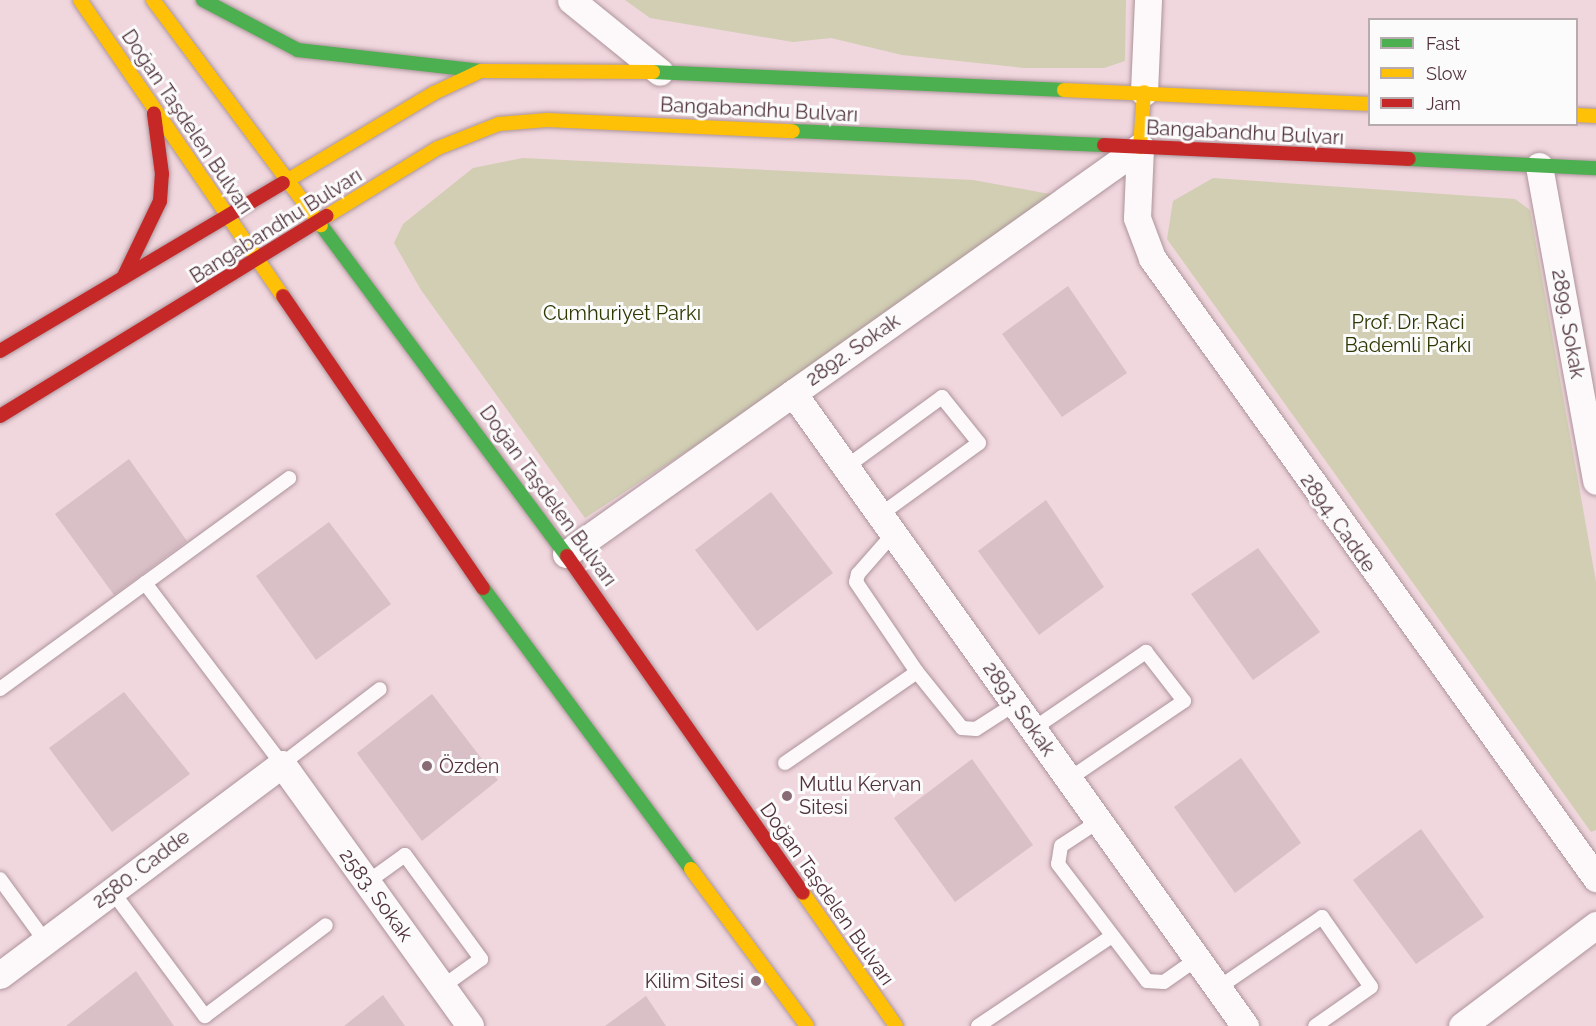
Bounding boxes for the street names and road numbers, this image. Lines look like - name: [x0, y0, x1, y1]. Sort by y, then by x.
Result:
- street label: Doğan Taşdelen Bulvarı: [116, 25, 258, 219]
- street label: Bangabandhu Bulvarı: [659, 93, 859, 127]
- street label: Bangabandhu Bulvarı: [1145, 116, 1345, 150]
- street label: Bangabandhu Bulvarı: [186, 163, 366, 289]
- street label: 2899. Sokak: [1547, 267, 1589, 381]
- street label: 2892. Sokak: [801, 309, 905, 391]
- street label: Doğan Taşdelen Bulvarı: [474, 401, 622, 591]
- street label: 2894. Cadde: [1295, 469, 1381, 577]
- street label: 2893. Sokak: [978, 657, 1060, 761]
- street label: Doğan Taşdelen Bulvarı: [755, 798, 899, 990]
- street label: 2580. Cadde: [88, 825, 194, 913]
- street label: 2583. Sokak: [334, 844, 418, 946]

